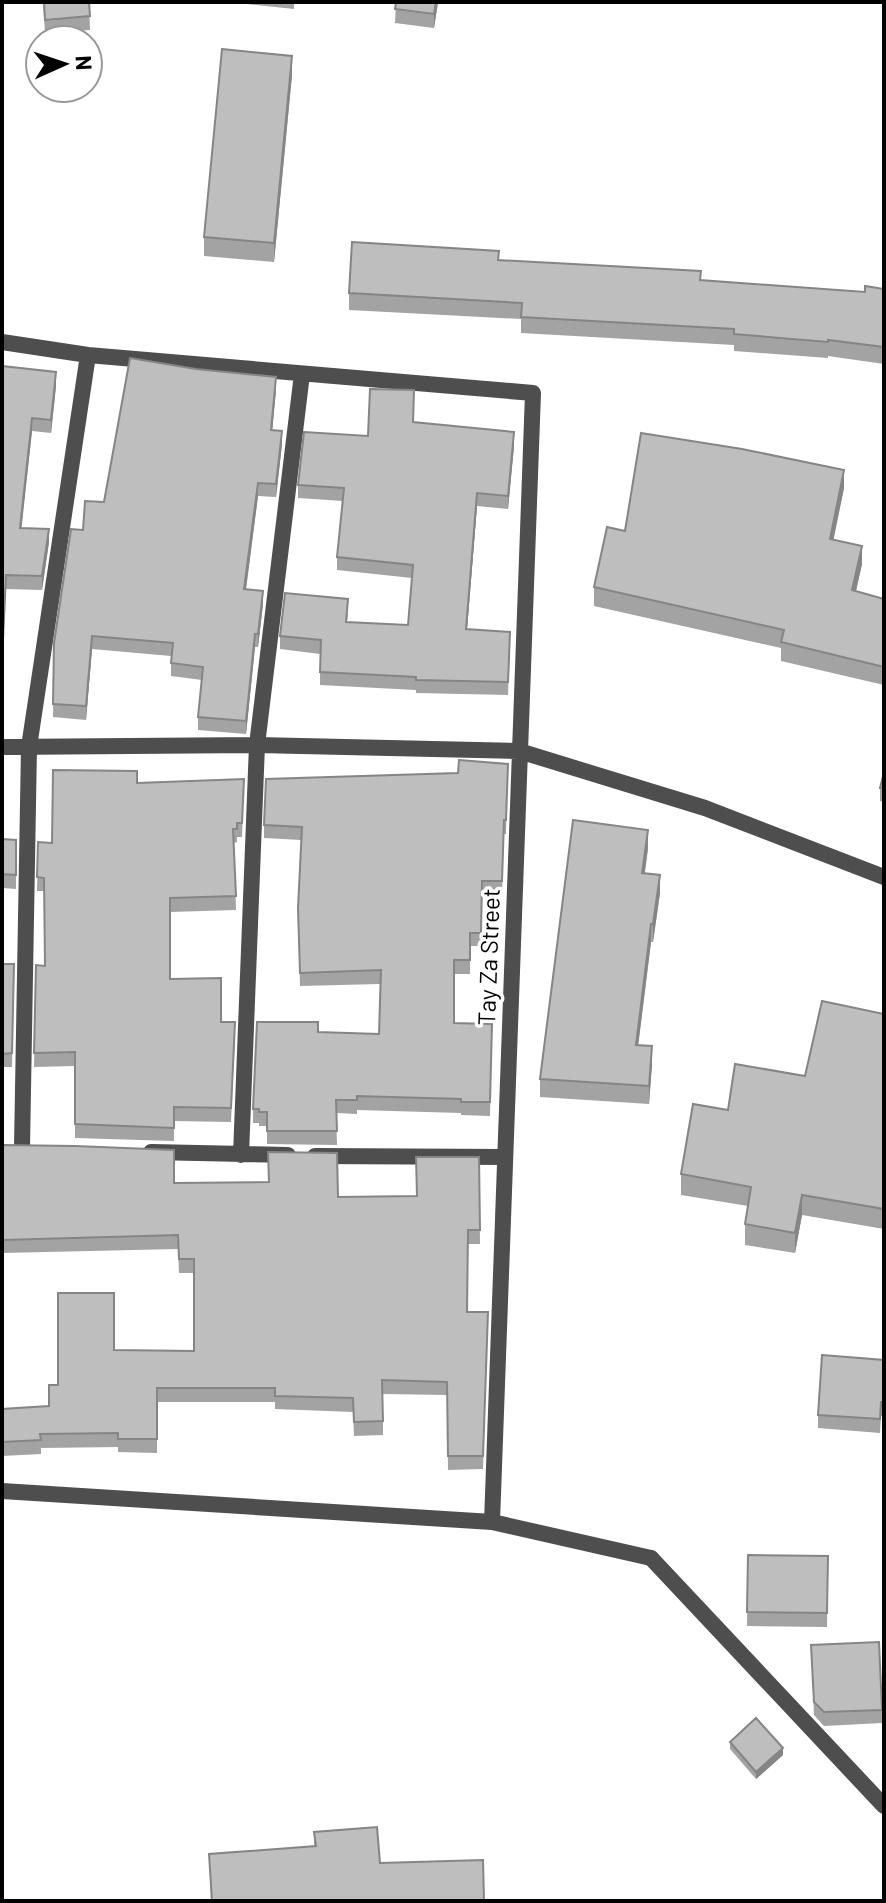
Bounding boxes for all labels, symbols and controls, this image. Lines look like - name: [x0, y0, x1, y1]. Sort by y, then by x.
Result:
- north arrow: [24, 24, 104, 104]
- text: N: [72, 55, 98, 71]
- street label: Tay Za Street: [471, 888, 505, 1026]

